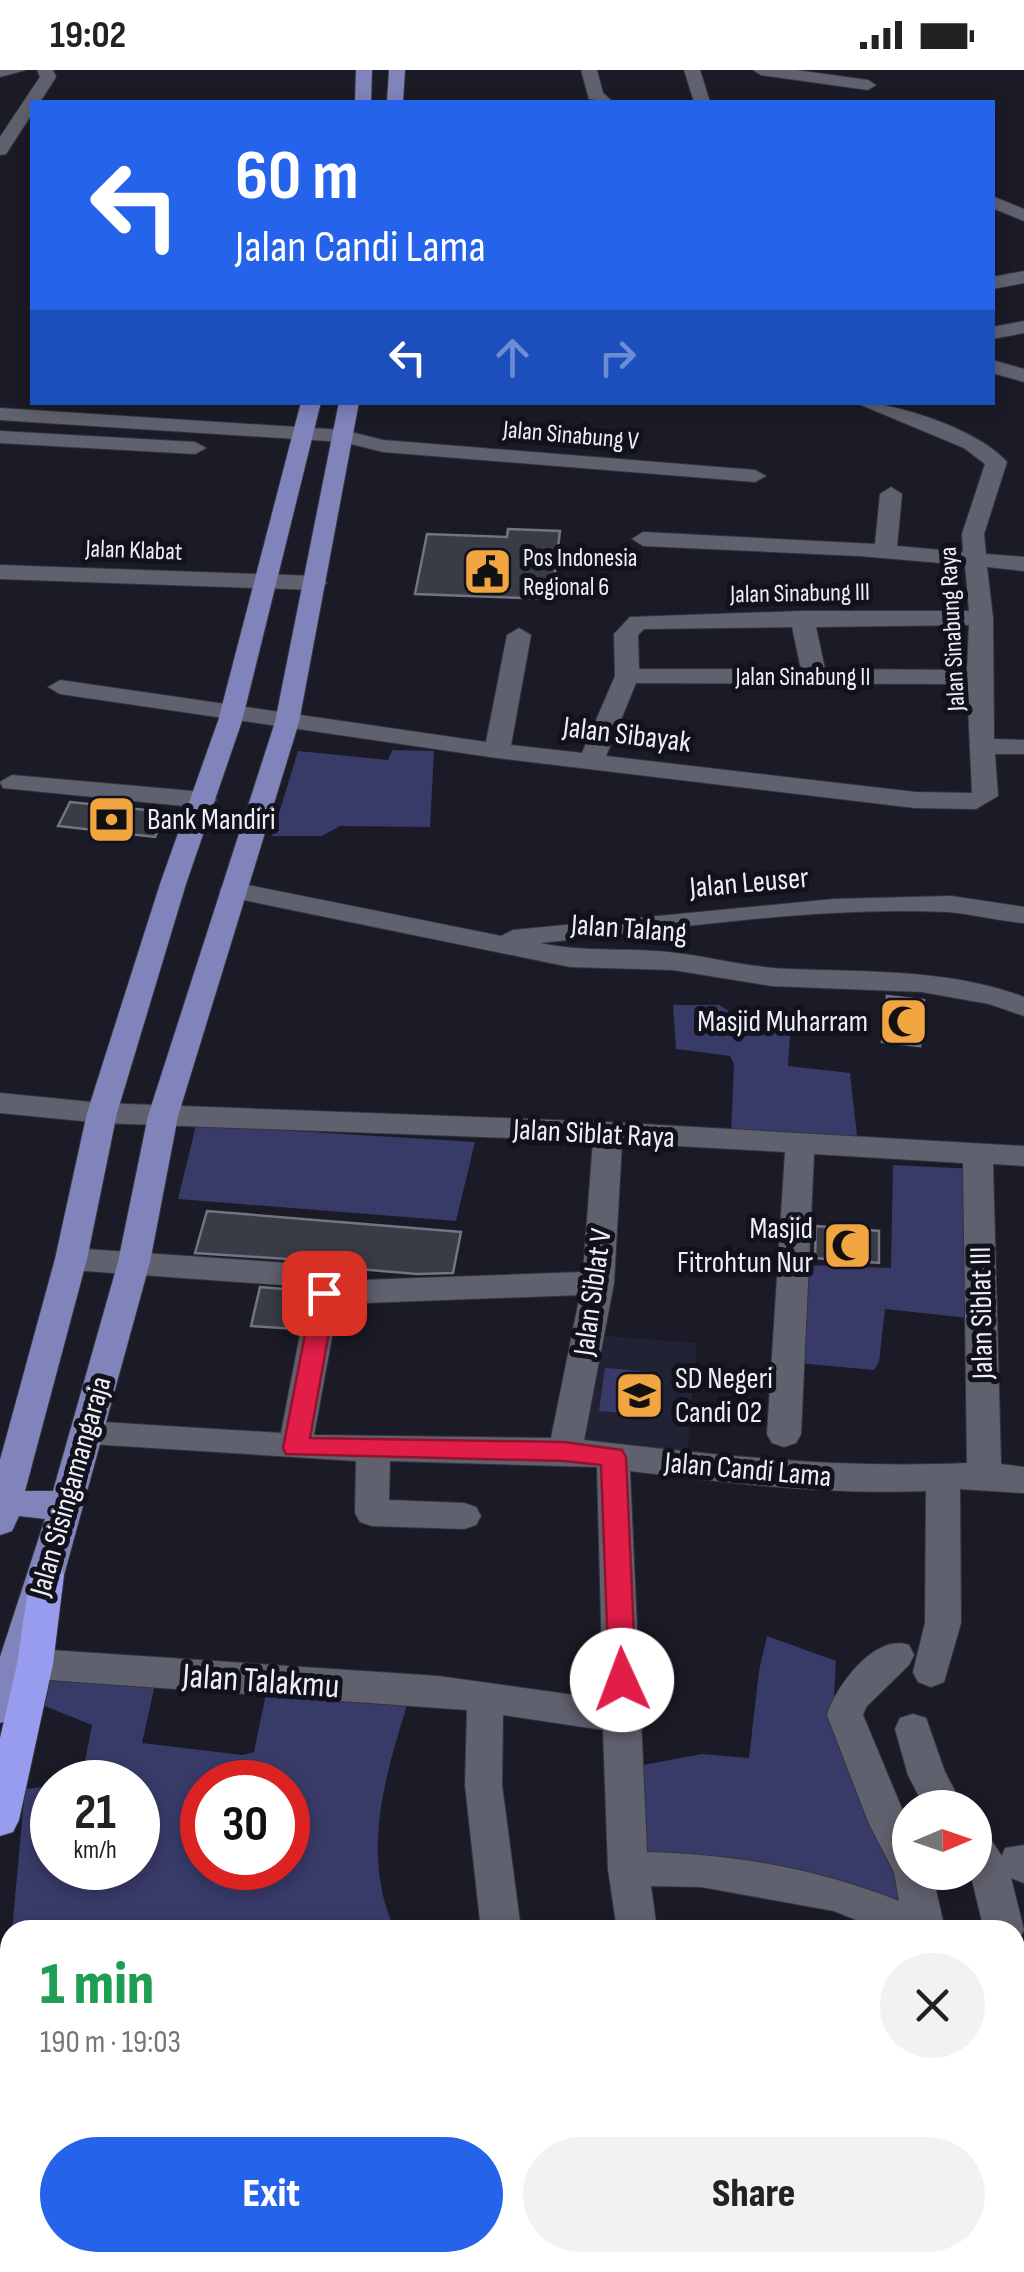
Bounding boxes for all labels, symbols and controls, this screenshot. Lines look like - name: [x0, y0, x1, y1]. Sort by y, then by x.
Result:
- text: 19:02: [50, 13, 126, 58]
- text: 60 m: [235, 135, 359, 219]
- icon: left: [70, 140, 200, 270]
- text: Jalan Candi Lama: [235, 220, 486, 275]
- icon: left: [380, 330, 435, 385]
- icon: ahead: [485, 330, 540, 385]
- icon: right: [590, 330, 645, 385]
- street label: Jalan Sinabung V: [501, 414, 640, 457]
- street label: Jalan Klabat: [84, 533, 183, 568]
- place label: Pos Indonesia Regional 6: [523, 543, 637, 603]
- public building icon: Pos Indonesia Regional 6: [462, 545, 514, 597]
- street label: Jalan Sinabung Raya: [933, 546, 972, 713]
- street label: Jalan Sinabung III: [729, 577, 870, 610]
- street label: Jalan Sinabung II: [735, 662, 870, 693]
- street label: Jalan Sibayak: [560, 709, 694, 761]
- bank icon: Bank Mandiri: [86, 793, 138, 845]
- place label: Bank Mandiri: [147, 802, 276, 838]
- street label: Jalan Leuser: [687, 860, 810, 906]
- street label: Jalan Talang: [569, 907, 688, 951]
- mosque icon: Masjid Muharram: [877, 995, 929, 1047]
- place label: Masjid Muharram: [697, 1004, 868, 1040]
- street label: Jalan Siblat Raya: [511, 1112, 676, 1156]
- place label: Masjid Fitrohtun Nur: [677, 1211, 813, 1281]
- mosque icon: Masjid Fitrohtun Nur: [822, 1219, 874, 1271]
- street label: Jalan Siblat V: [566, 1226, 620, 1359]
- street label: Jalan Siblat III: [963, 1246, 1001, 1381]
- pin: [282, 1251, 367, 1336]
- icon: arrive: [297, 1266, 352, 1321]
- place label: SD Negeri Candi 02: [675, 1361, 773, 1431]
- school or university icon: SD Negeri Candi 02: [614, 1369, 666, 1421]
- street label: Jalan Sisingamangaraja: [22, 1372, 119, 1601]
- street label: Jalan Candi Lama: [662, 1445, 833, 1495]
- position arrow: [570, 1628, 674, 1732]
- street label: Jalan Talakmu: [180, 1655, 341, 1708]
- speed limit sign: 30: [180, 1760, 310, 1890]
- text: 21: [74, 1783, 116, 1843]
- north arrow: [892, 1790, 992, 1890]
- map controls: [892, 1790, 992, 1890]
- text: km/h: [73, 1835, 117, 1866]
- text: 1 min: [40, 1949, 154, 2021]
- button: close: [880, 1953, 985, 2058]
- text: 190 m · 19:03: [40, 2023, 181, 2062]
- button: Exit: [40, 2137, 503, 2252]
- button: Share: [523, 2137, 985, 2252]

